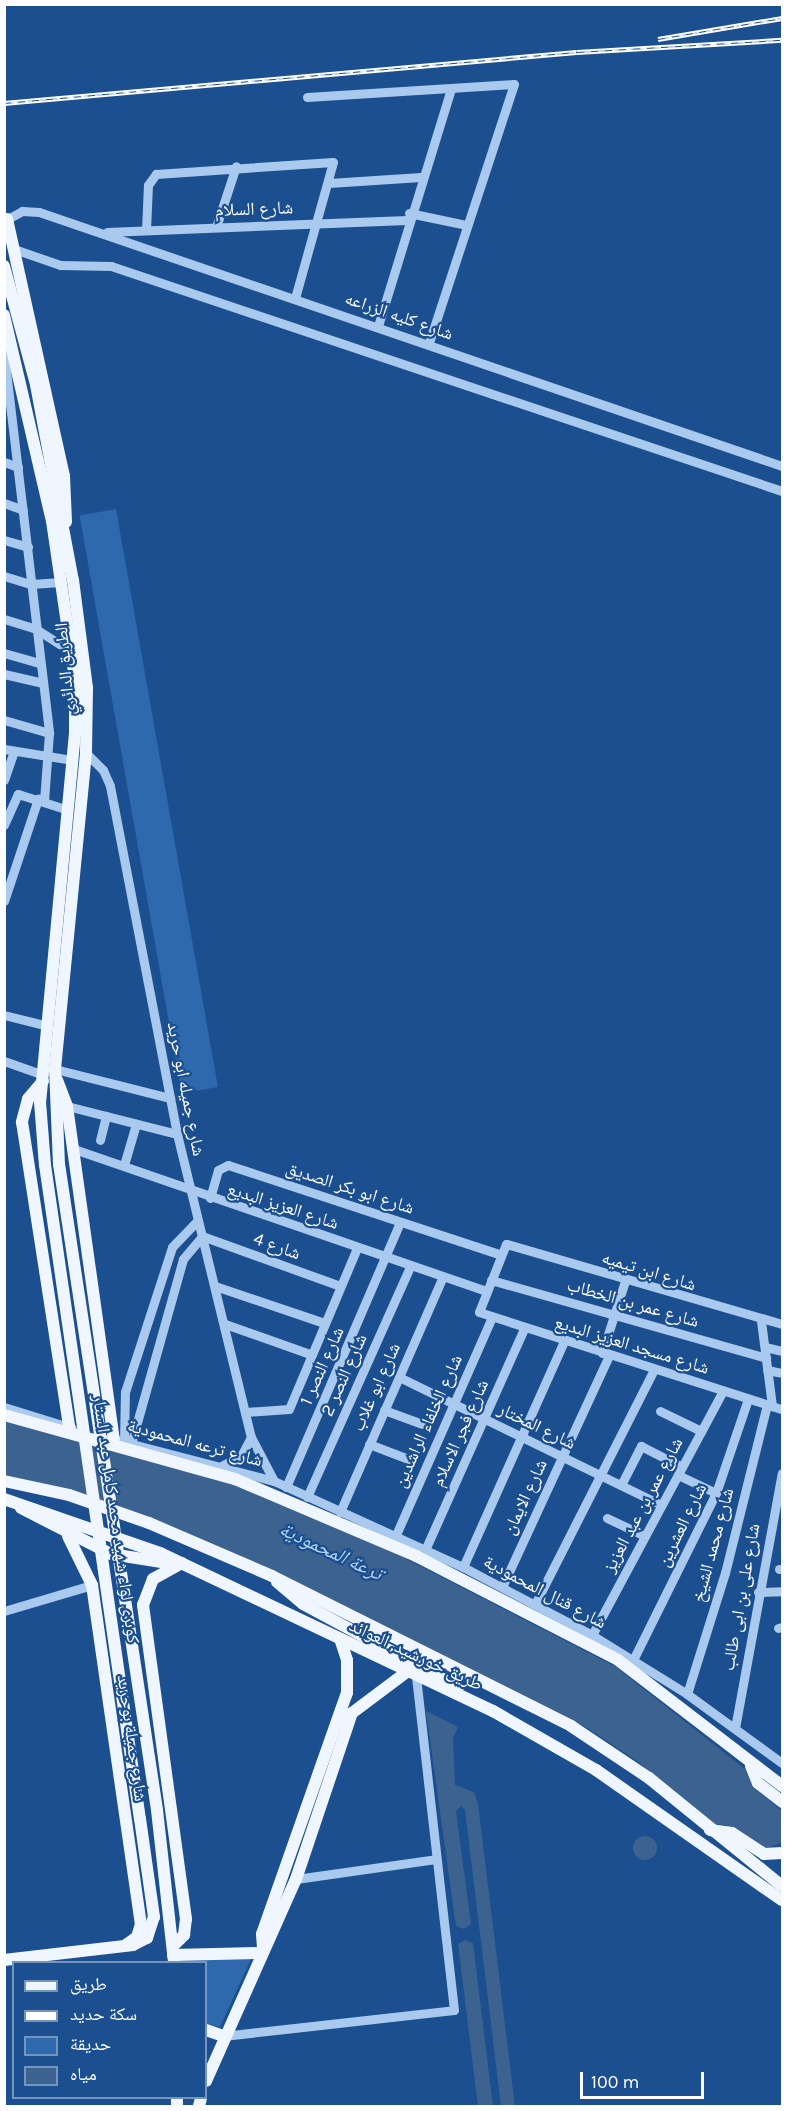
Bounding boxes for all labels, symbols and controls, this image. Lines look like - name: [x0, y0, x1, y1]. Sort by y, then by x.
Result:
- street label: شارع السلام: [214, 197, 294, 221]
- street label: شارع كليه الزراعه: [342, 287, 456, 345]
- street label: الطريق الدائري: [50, 622, 80, 716]
- street label: شارع جميله ابو حريد: [162, 1020, 210, 1158]
- street label: شارع ابو بكر الصديق: [283, 1157, 417, 1219]
- street label: شارع العزيز البديع: [225, 1178, 341, 1234]
- street label: شارع 4: [250, 1228, 304, 1264]
- street label: شارع ابن تيميه: [599, 1246, 699, 1296]
- street label: شارع عمر بن الخطاب: [565, 1274, 701, 1332]
- street label: شارع مسجد العزيز البديع: [552, 1311, 712, 1379]
- street label: شارع النصر 1: [295, 1324, 349, 1408]
- street label: شارع النصر 2: [316, 1330, 372, 1420]
- street label: شارع ابو غلاب: [347, 1339, 405, 1435]
- street label: شارع الخلفاء الراشدين: [389, 1351, 467, 1491]
- street label: شارع فجر الاسلام: [427, 1376, 493, 1490]
- street label: كوبرى لواء شهيد محمد كامل عبد الستار: [88, 1393, 144, 1645]
- street label: شارع المختار: [495, 1398, 579, 1454]
- street label: شارع ترعه المحمودية: [125, 1415, 265, 1471]
- street label: شارع عمر بن عبد العزيز: [598, 1434, 688, 1576]
- street label: شارع الايمان: [498, 1456, 552, 1538]
- street label: شارع العشرين: [653, 1480, 711, 1570]
- street label: شارع محمد الشيخ: [687, 1485, 739, 1605]
- water label: ترعة المحمودية: [276, 1517, 386, 1585]
- street label: شارع على بن ابى طالب: [717, 1522, 765, 1672]
- street label: شارع قنال المحمودية: [480, 1551, 610, 1633]
- street label: طريق خورشيد, العوائد: [346, 1615, 486, 1695]
- street label: شارع جميلة بوحريد: [112, 1673, 152, 1803]
- legend: [12, 1961, 207, 2099]
- text: طريق: [70, 1973, 107, 1995]
- text: سكة حديد: [70, 2003, 137, 2025]
- text: حديقة: [70, 2033, 111, 2055]
- scale bar: [583, 2060, 708, 2098]
- text: مياه: [70, 2063, 97, 2085]
- text: 100 m: [591, 2071, 639, 2093]

